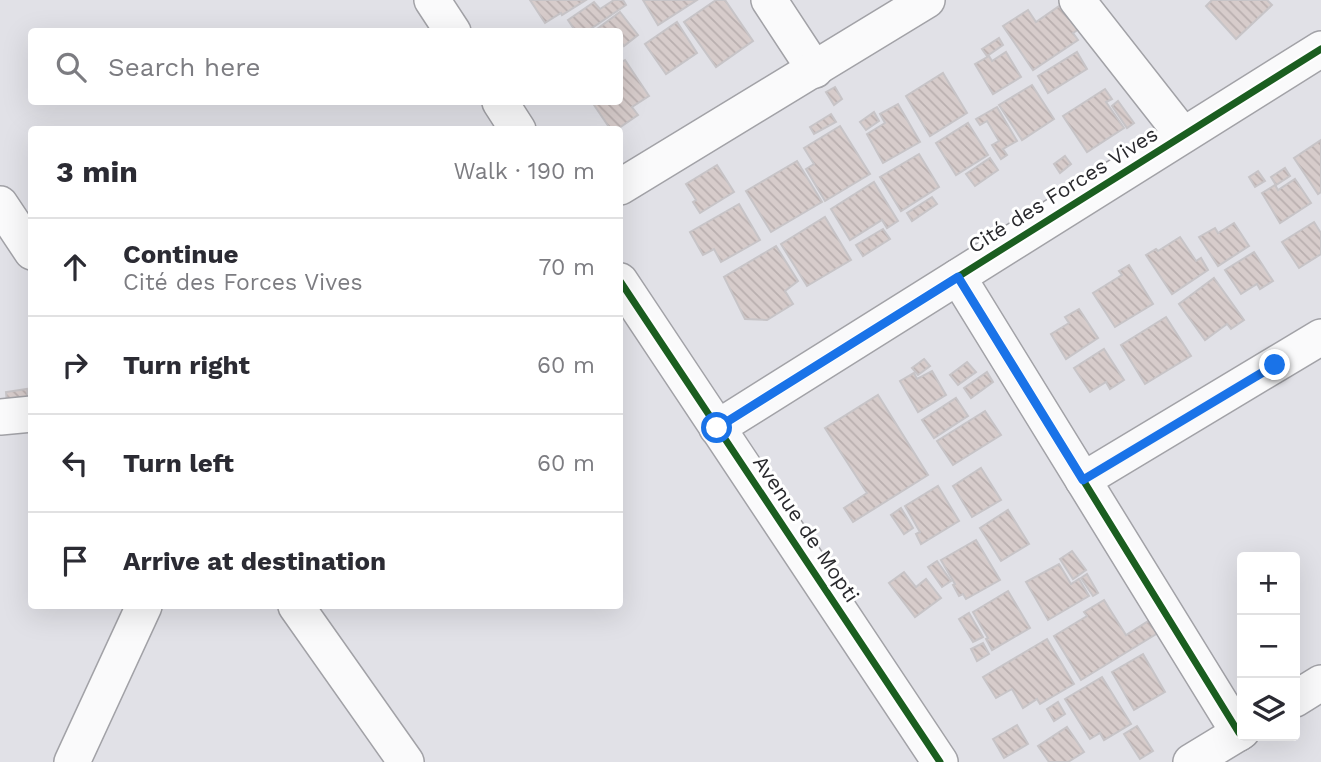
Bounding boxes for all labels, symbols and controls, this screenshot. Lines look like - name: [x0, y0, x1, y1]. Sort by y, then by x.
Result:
- search box: [28, 28, 623, 105]
- icon: search: [52, 48, 90, 86]
- text: Search here: [108, 52, 260, 82]
- street label: Cité des Forces Vives: [963, 121, 1162, 258]
- text: 3 min: [56, 154, 138, 189]
- text: Walk · 190 m: [454, 158, 595, 185]
- text: Continue: [123, 239, 239, 269]
- icon: ahead: [56, 248, 94, 286]
- text: 70 m: [538, 254, 595, 281]
- text: Cité des Forces Vives: [123, 269, 363, 296]
- icon: right: [56, 346, 94, 384]
- route end: [1259, 349, 1290, 380]
- text: Turn right: [123, 350, 250, 380]
- text: 60 m: [537, 352, 595, 379]
- route start: [701, 412, 732, 443]
- icon: left: [56, 444, 94, 482]
- text: Turn left: [123, 448, 234, 478]
- text: 60 m: [537, 450, 595, 477]
- street label: Avenue de Mopti: [748, 451, 865, 607]
- icon: arrive: [56, 542, 94, 580]
- text: Arrive at destination: [123, 546, 386, 576]
- map controls: [1237, 552, 1300, 741]
- button: +: [1237, 552, 1300, 615]
- button: −: [1237, 615, 1300, 678]
- button: layers: [1237, 678, 1300, 741]

